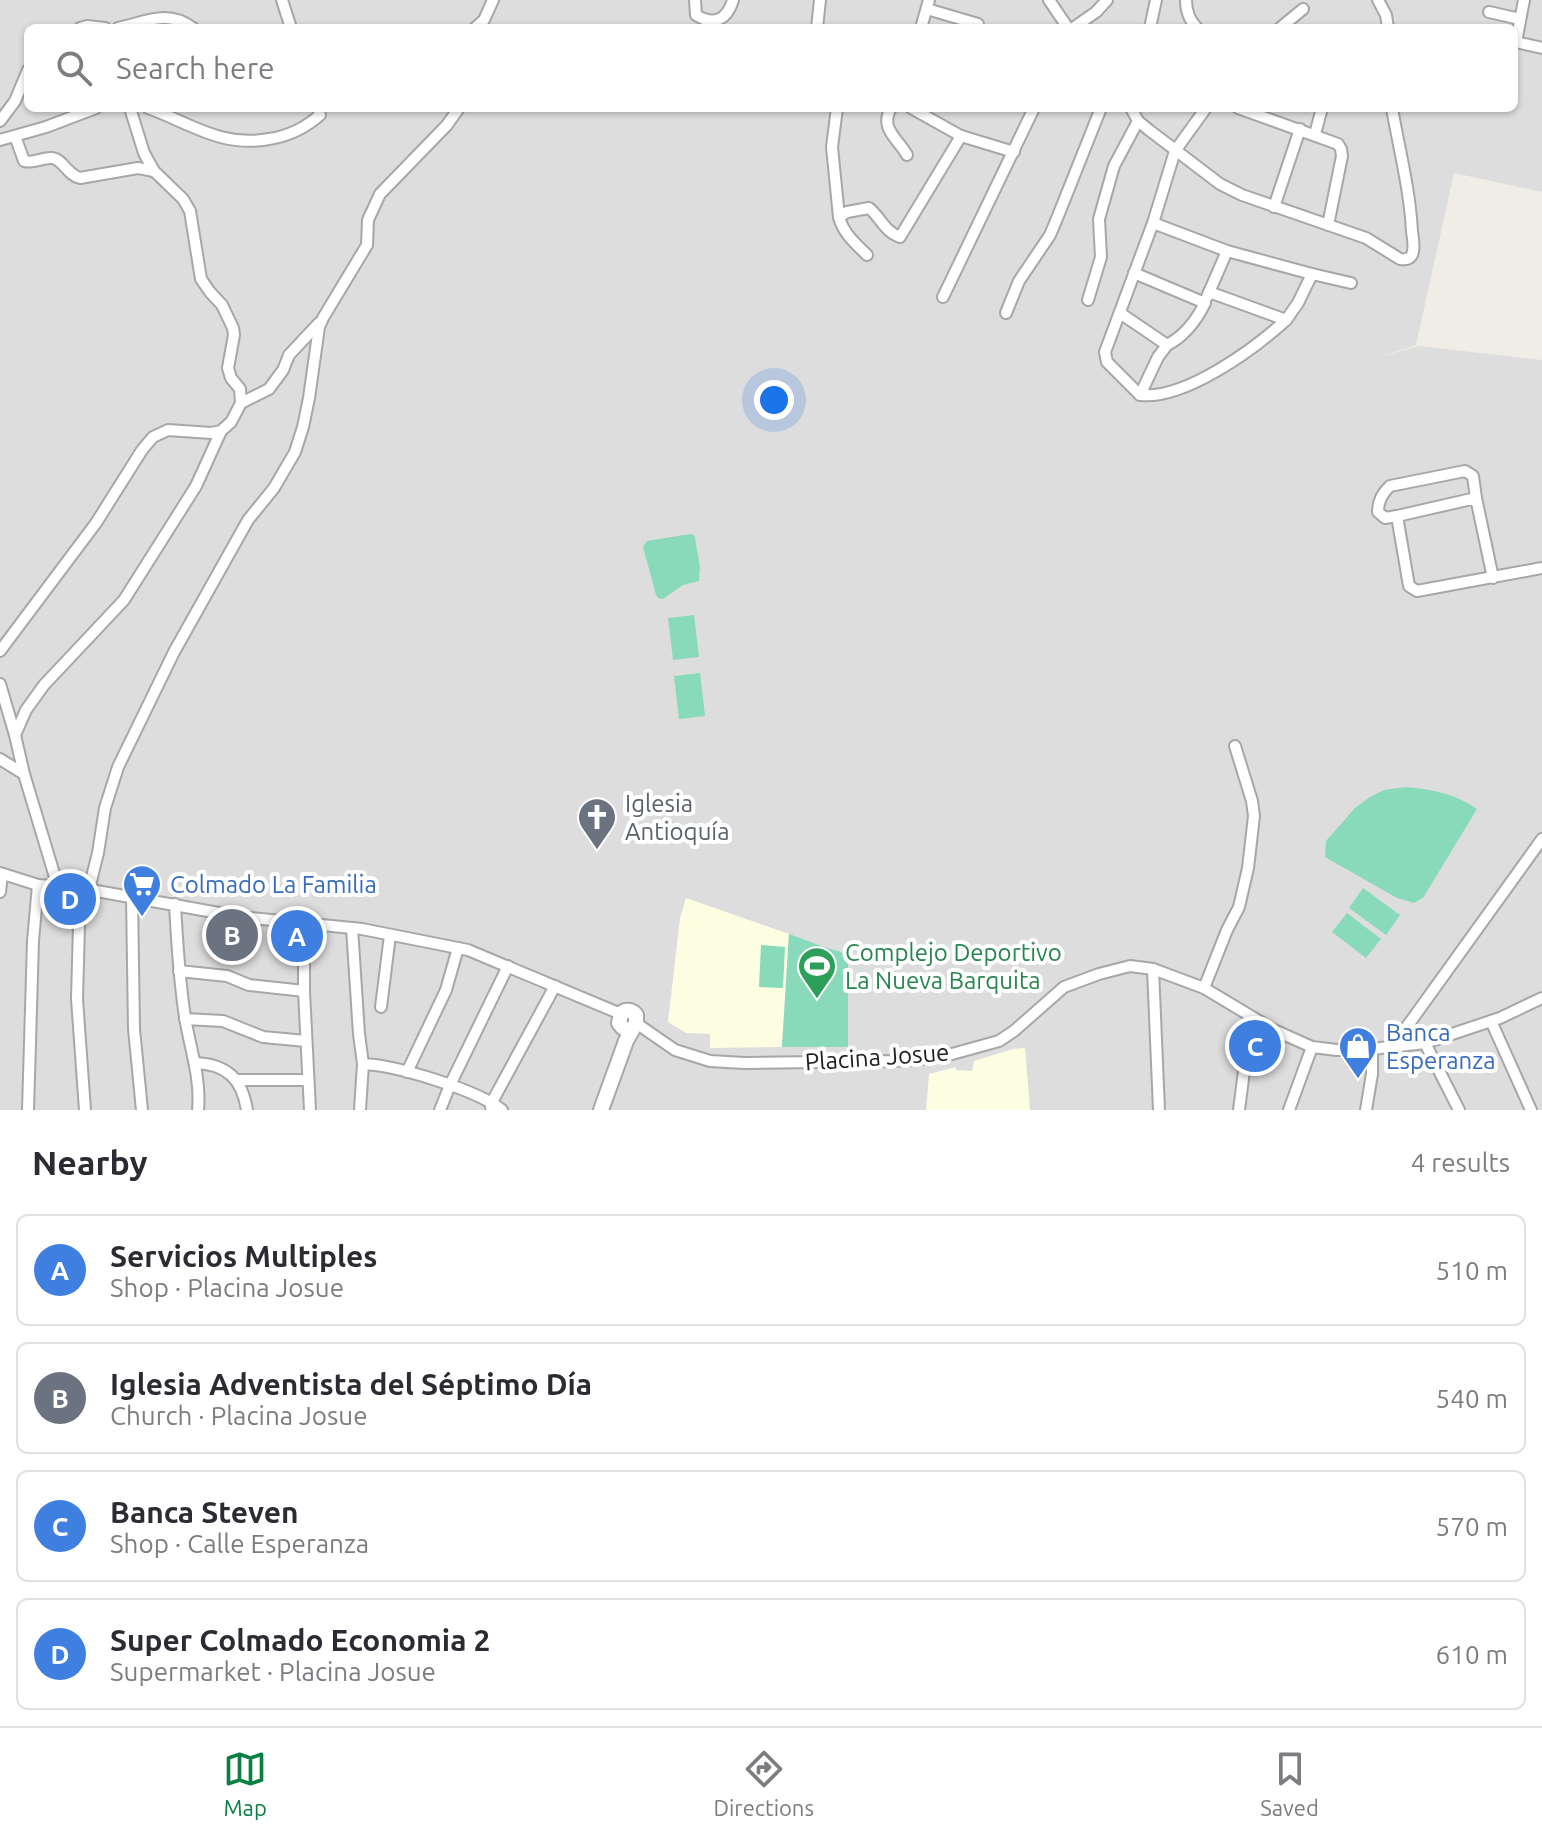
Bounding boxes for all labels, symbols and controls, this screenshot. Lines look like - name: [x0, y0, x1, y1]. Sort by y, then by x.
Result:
- search box: [24, 24, 1518, 112]
- icon: search: [52, 46, 96, 90]
- text: Search here: [116, 51, 275, 85]
- your location: [754, 380, 794, 420]
- place label: Iglesia Antioquía: [625, 790, 730, 845]
- church icon: Iglesia Antioquía: [576, 796, 618, 851]
- supermarket icon: Colmado La Familia: [121, 863, 163, 918]
- pin: D: [44, 869, 96, 929]
- place label: Colmado La Familia: [170, 871, 377, 898]
- pin: B: [206, 905, 258, 965]
- pin: A: [271, 906, 323, 966]
- place label: Complejo Deportivo La Nueva Barquita: [845, 939, 1062, 994]
- sports icon: Complejo Deportivo La Nueva Barquita: [796, 945, 838, 1000]
- pin: C: [1229, 1016, 1281, 1076]
- place label: Banca Esperanza: [1386, 1019, 1496, 1074]
- shop icon: Banca Esperanza: [1337, 1025, 1379, 1080]
- street label: Placina Josue: [804, 1038, 950, 1076]
- text: Nearby: [32, 1143, 147, 1181]
- text: 4 results: [1411, 1148, 1510, 1177]
- text: Servicios Multiples: [110, 1239, 377, 1273]
- text: A: [51, 1256, 69, 1285]
- text: 510 m: [1436, 1256, 1508, 1285]
- text: Shop · Placina Josue: [110, 1273, 344, 1302]
- text: Iglesia Adventista del Séptimo Día: [110, 1367, 592, 1401]
- text: B: [51, 1384, 69, 1413]
- text: 540 m: [1436, 1384, 1508, 1413]
- text: Church · Placina Josue: [110, 1401, 368, 1430]
- text: Banca Steven: [110, 1495, 299, 1529]
- text: C: [52, 1512, 68, 1541]
- text: 570 m: [1436, 1512, 1508, 1541]
- text: Shop · Calle Esperanza: [110, 1529, 369, 1558]
- text: Super Colmado Economia 2: [110, 1623, 491, 1657]
- text: D: [51, 1640, 69, 1669]
- text: 610 m: [1436, 1640, 1508, 1669]
- text: Supermarket · Placina Josue: [110, 1657, 436, 1686]
- tab: Map: [223, 1747, 267, 1820]
- tab: Directions: [713, 1747, 814, 1820]
- tab: Saved: [1260, 1747, 1319, 1820]

